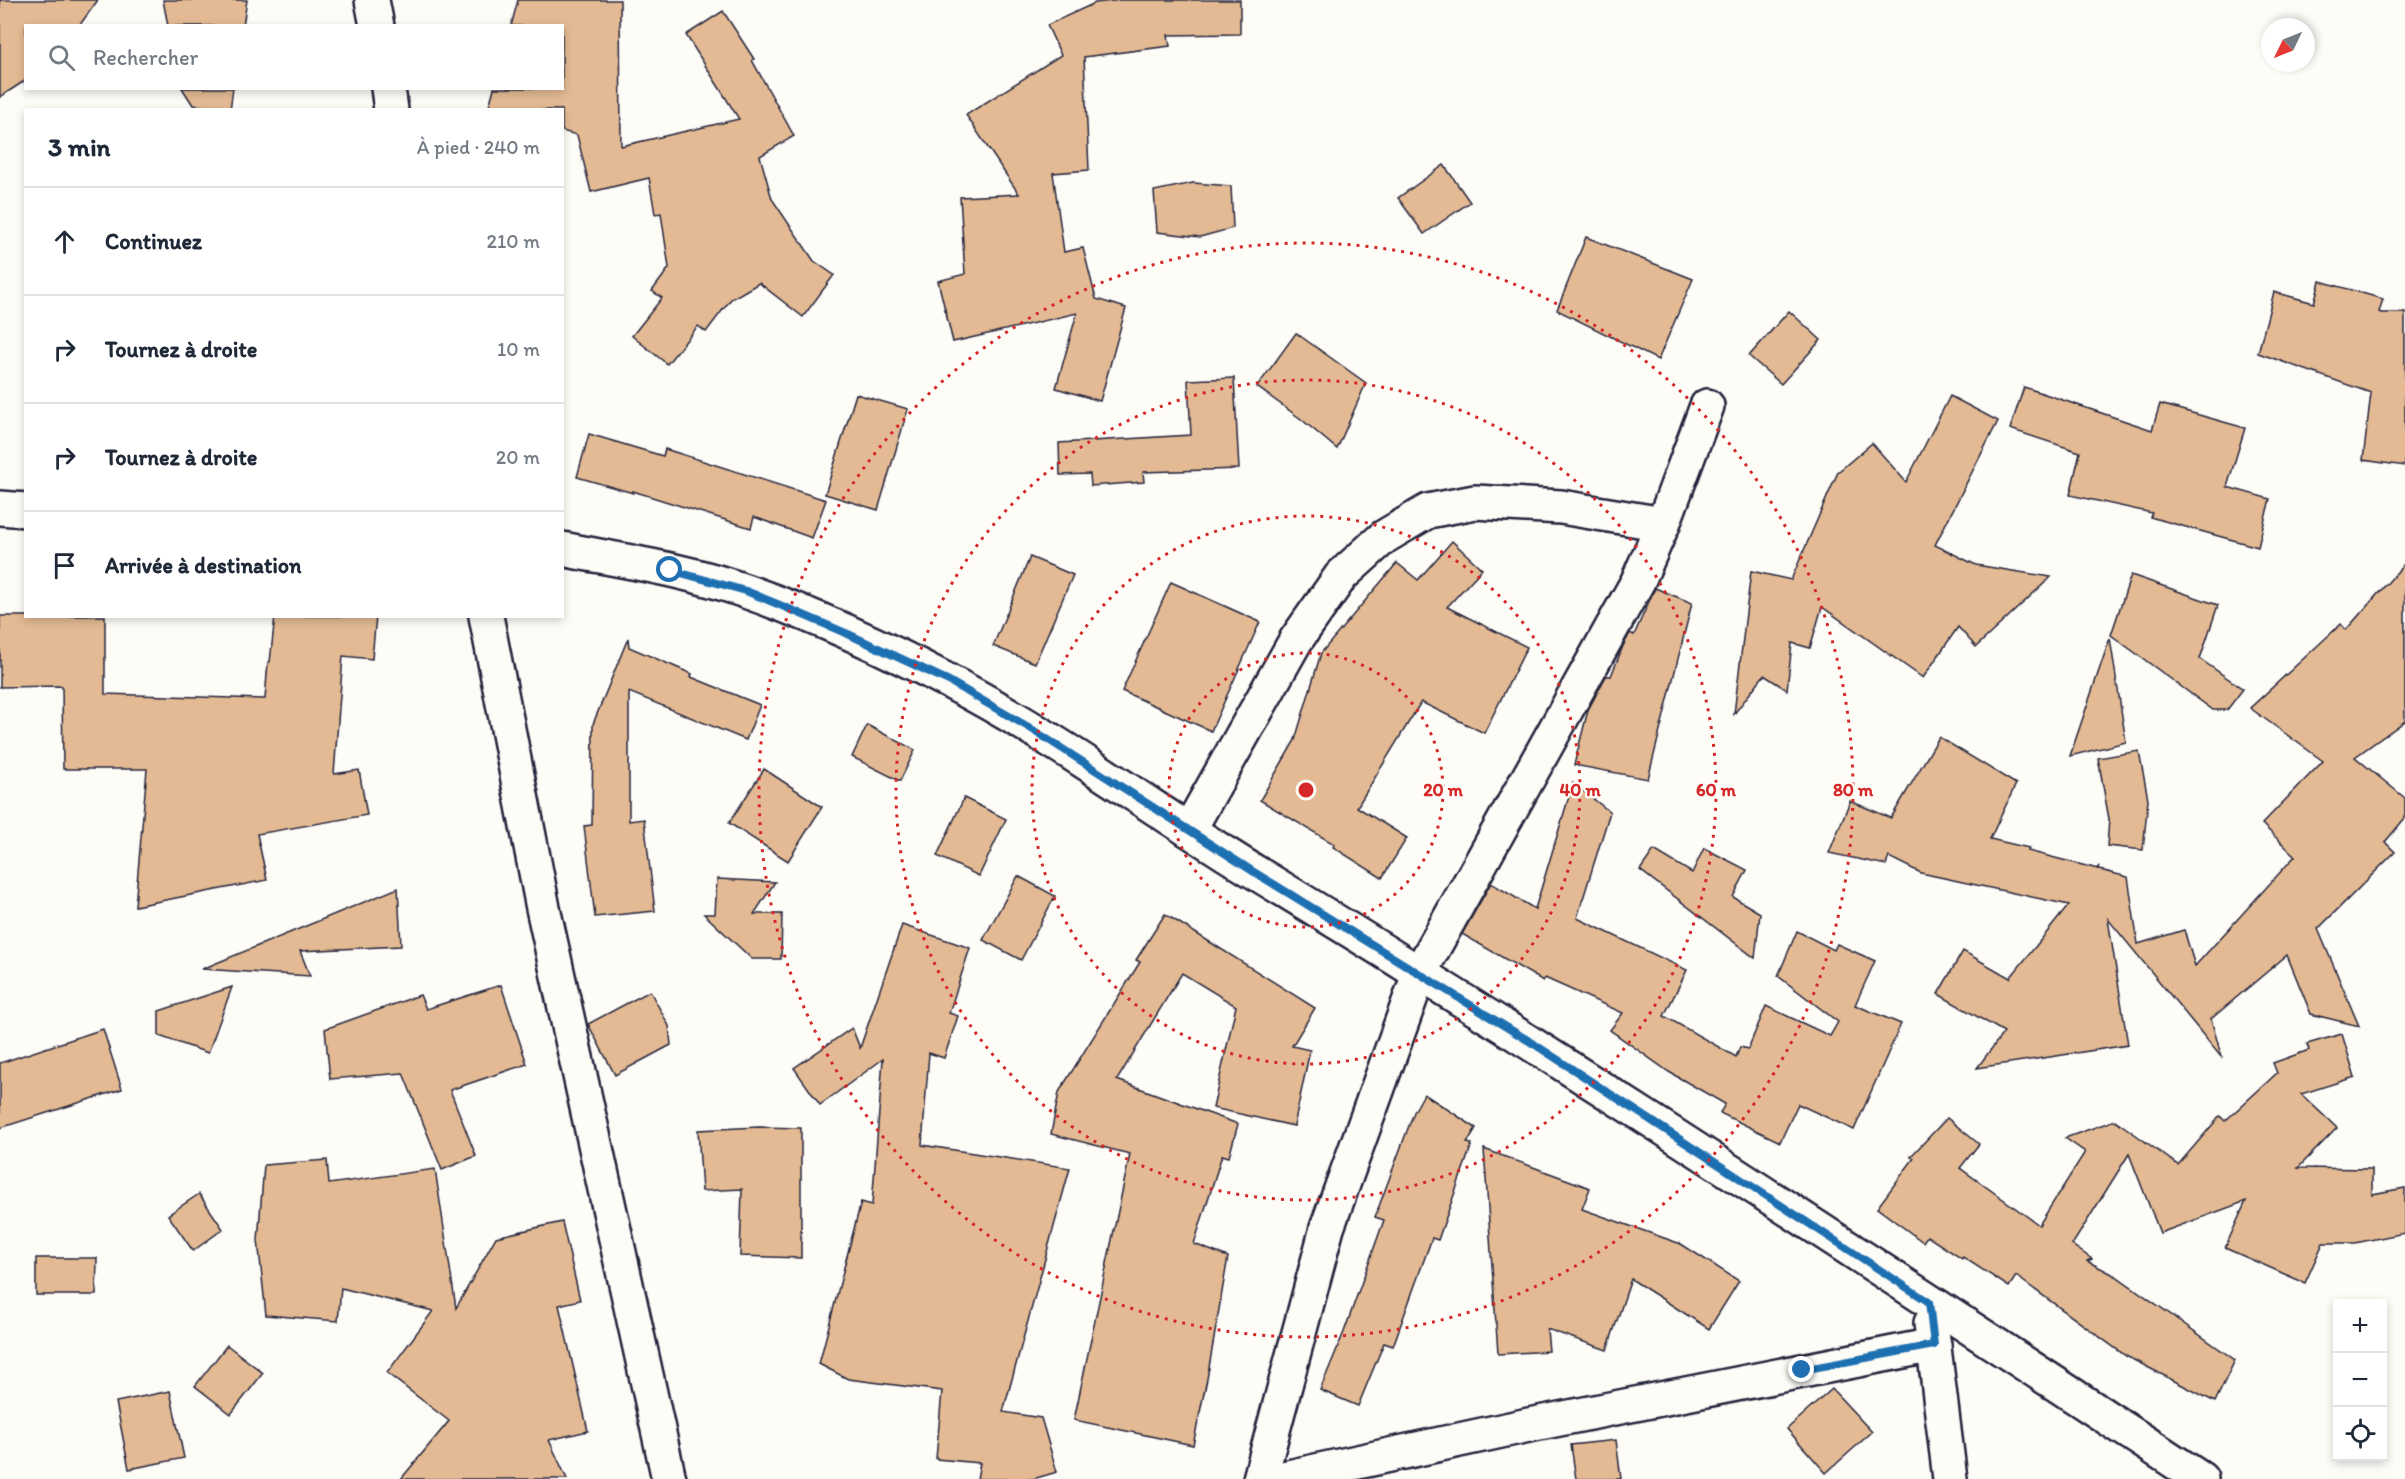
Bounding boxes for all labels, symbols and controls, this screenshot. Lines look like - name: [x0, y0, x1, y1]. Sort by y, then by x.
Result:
- north arrow: [2261, 18, 2315, 72]
- search box: [24, 24, 564, 90]
- icon: search: [45, 41, 78, 74]
- text: Rechercher: [93, 44, 198, 71]
- text: 3 min: [48, 131, 110, 163]
- text: À pied · 240 m: [417, 135, 540, 159]
- icon: ahead: [48, 225, 81, 258]
- text: Continuez: [105, 228, 202, 255]
- text: 210 m: [487, 229, 540, 253]
- icon: right: [48, 333, 81, 366]
- text: Tournez à droite: [105, 336, 257, 363]
- text: 10 m: [497, 337, 540, 361]
- icon: right: [48, 441, 81, 474]
- text: Tournez à droite: [105, 444, 257, 471]
- text: 20 m: [496, 445, 540, 469]
- icon: arrive: [48, 549, 81, 582]
- text: Arrivée à destination: [105, 552, 301, 579]
- route start: [656, 556, 682, 582]
- text: 20 m: [1423, 779, 1464, 801]
- text: 40 m: [1559, 779, 1601, 801]
- text: 60 m: [1696, 779, 1737, 801]
- text: 80 m: [1833, 779, 1874, 801]
- centre of rings: [1296, 780, 1316, 800]
- map controls: [2333, 1299, 2387, 1461]
- button: +: [2333, 1299, 2387, 1353]
- button: −: [2333, 1353, 2387, 1407]
- route end: [1788, 1356, 1814, 1382]
- button: locate: [2333, 1407, 2387, 1461]

